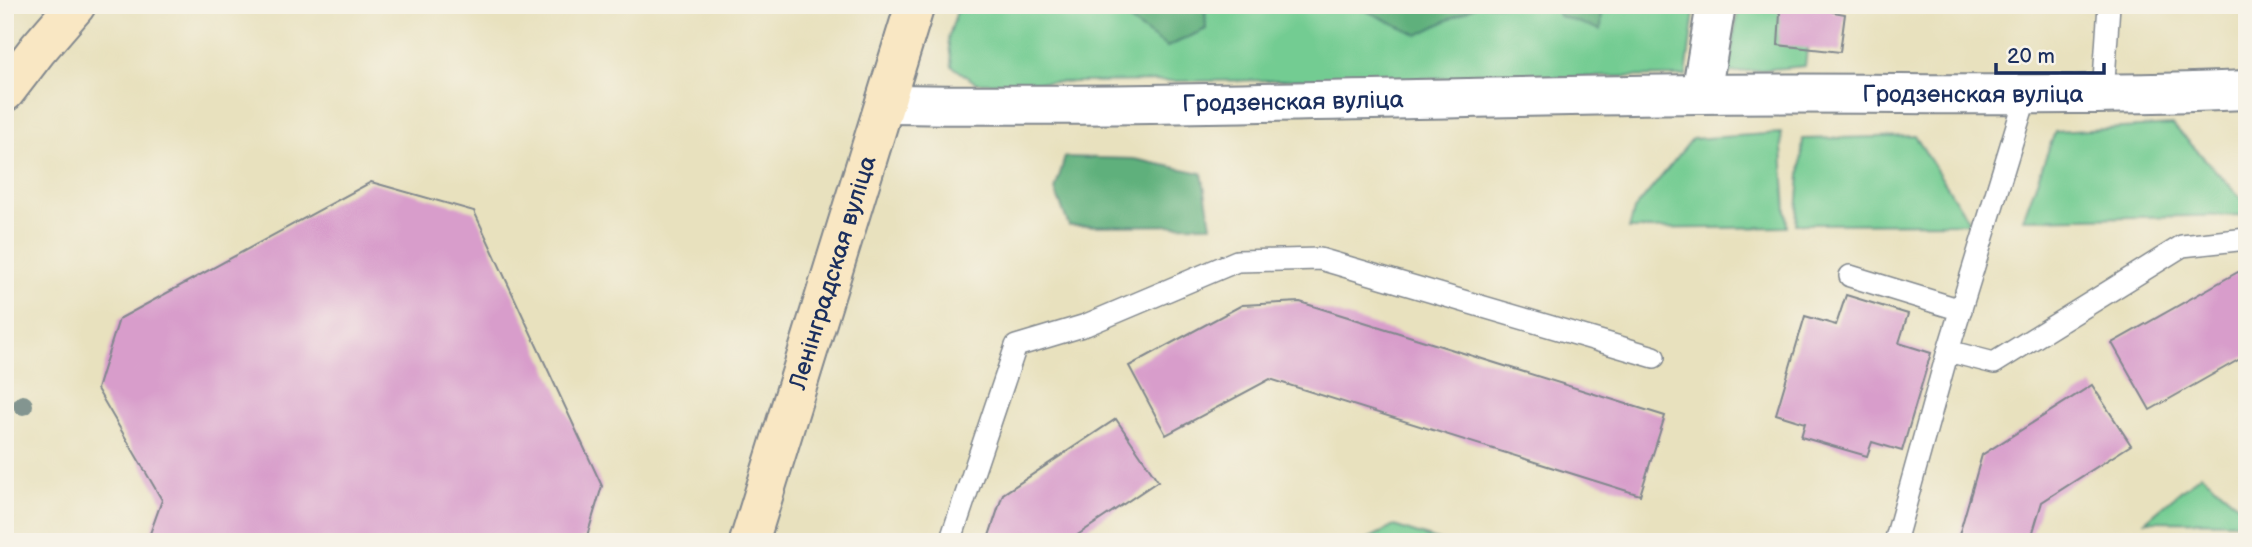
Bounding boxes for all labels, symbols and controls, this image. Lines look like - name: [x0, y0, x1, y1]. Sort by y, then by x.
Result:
- scale bar: [1996, 32, 2105, 76]
- text: 20 m: [2007, 44, 2055, 69]
- street label: Гродзенская вуліца: [1862, 79, 2084, 109]
- street label: Гродзенская вуліца: [1182, 85, 1404, 118]
- street label: Ленінградская вуліца: [782, 152, 882, 394]

